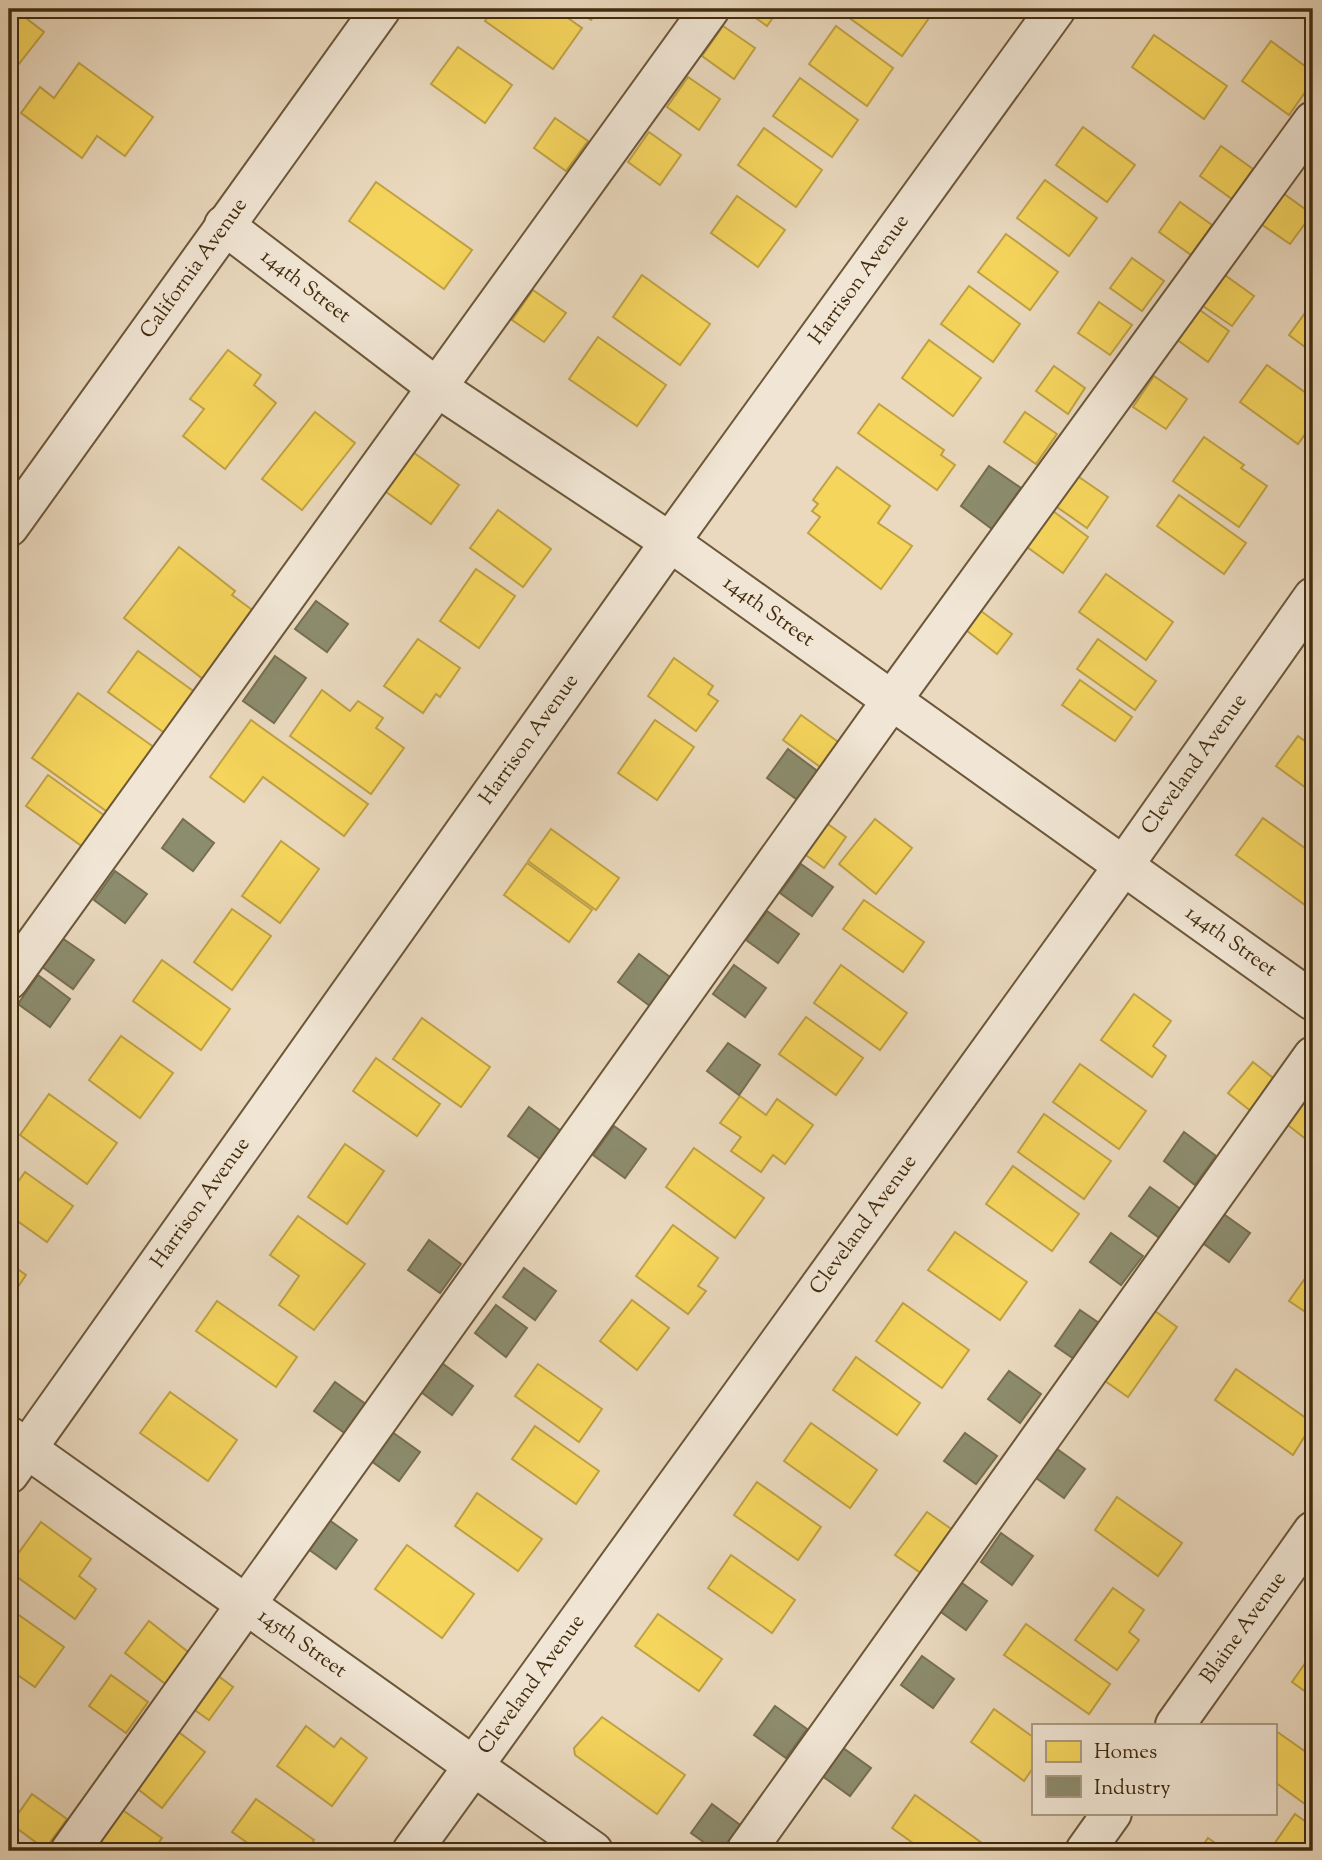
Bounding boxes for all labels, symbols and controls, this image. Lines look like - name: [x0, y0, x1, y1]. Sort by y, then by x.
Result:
- street label: California Avenue: [134, 192, 255, 345]
- street label: Harrison Avenue: [802, 209, 917, 351]
- street label: 144th Street: [254, 243, 356, 331]
- street label: 144th Street: [716, 569, 820, 655]
- street label: Harrison Avenue: [473, 668, 587, 812]
- street label: Cleveland Avenue: [1135, 688, 1255, 841]
- street label: 144th Street: [1178, 899, 1282, 985]
- street label: Harrison Avenue: [144, 1131, 258, 1275]
- street label: Cleveland Avenue: [803, 1149, 925, 1301]
- street label: Blaine Avenue: [1194, 1566, 1294, 1690]
- street label: 145th Street: [251, 1602, 352, 1686]
- street label: Cleveland Avenue: [471, 1609, 593, 1761]
- legend: [1032, 1724, 1276, 1814]
- text: Homes: [1094, 1738, 1157, 1768]
- text: Industry: [1094, 1774, 1171, 1804]

